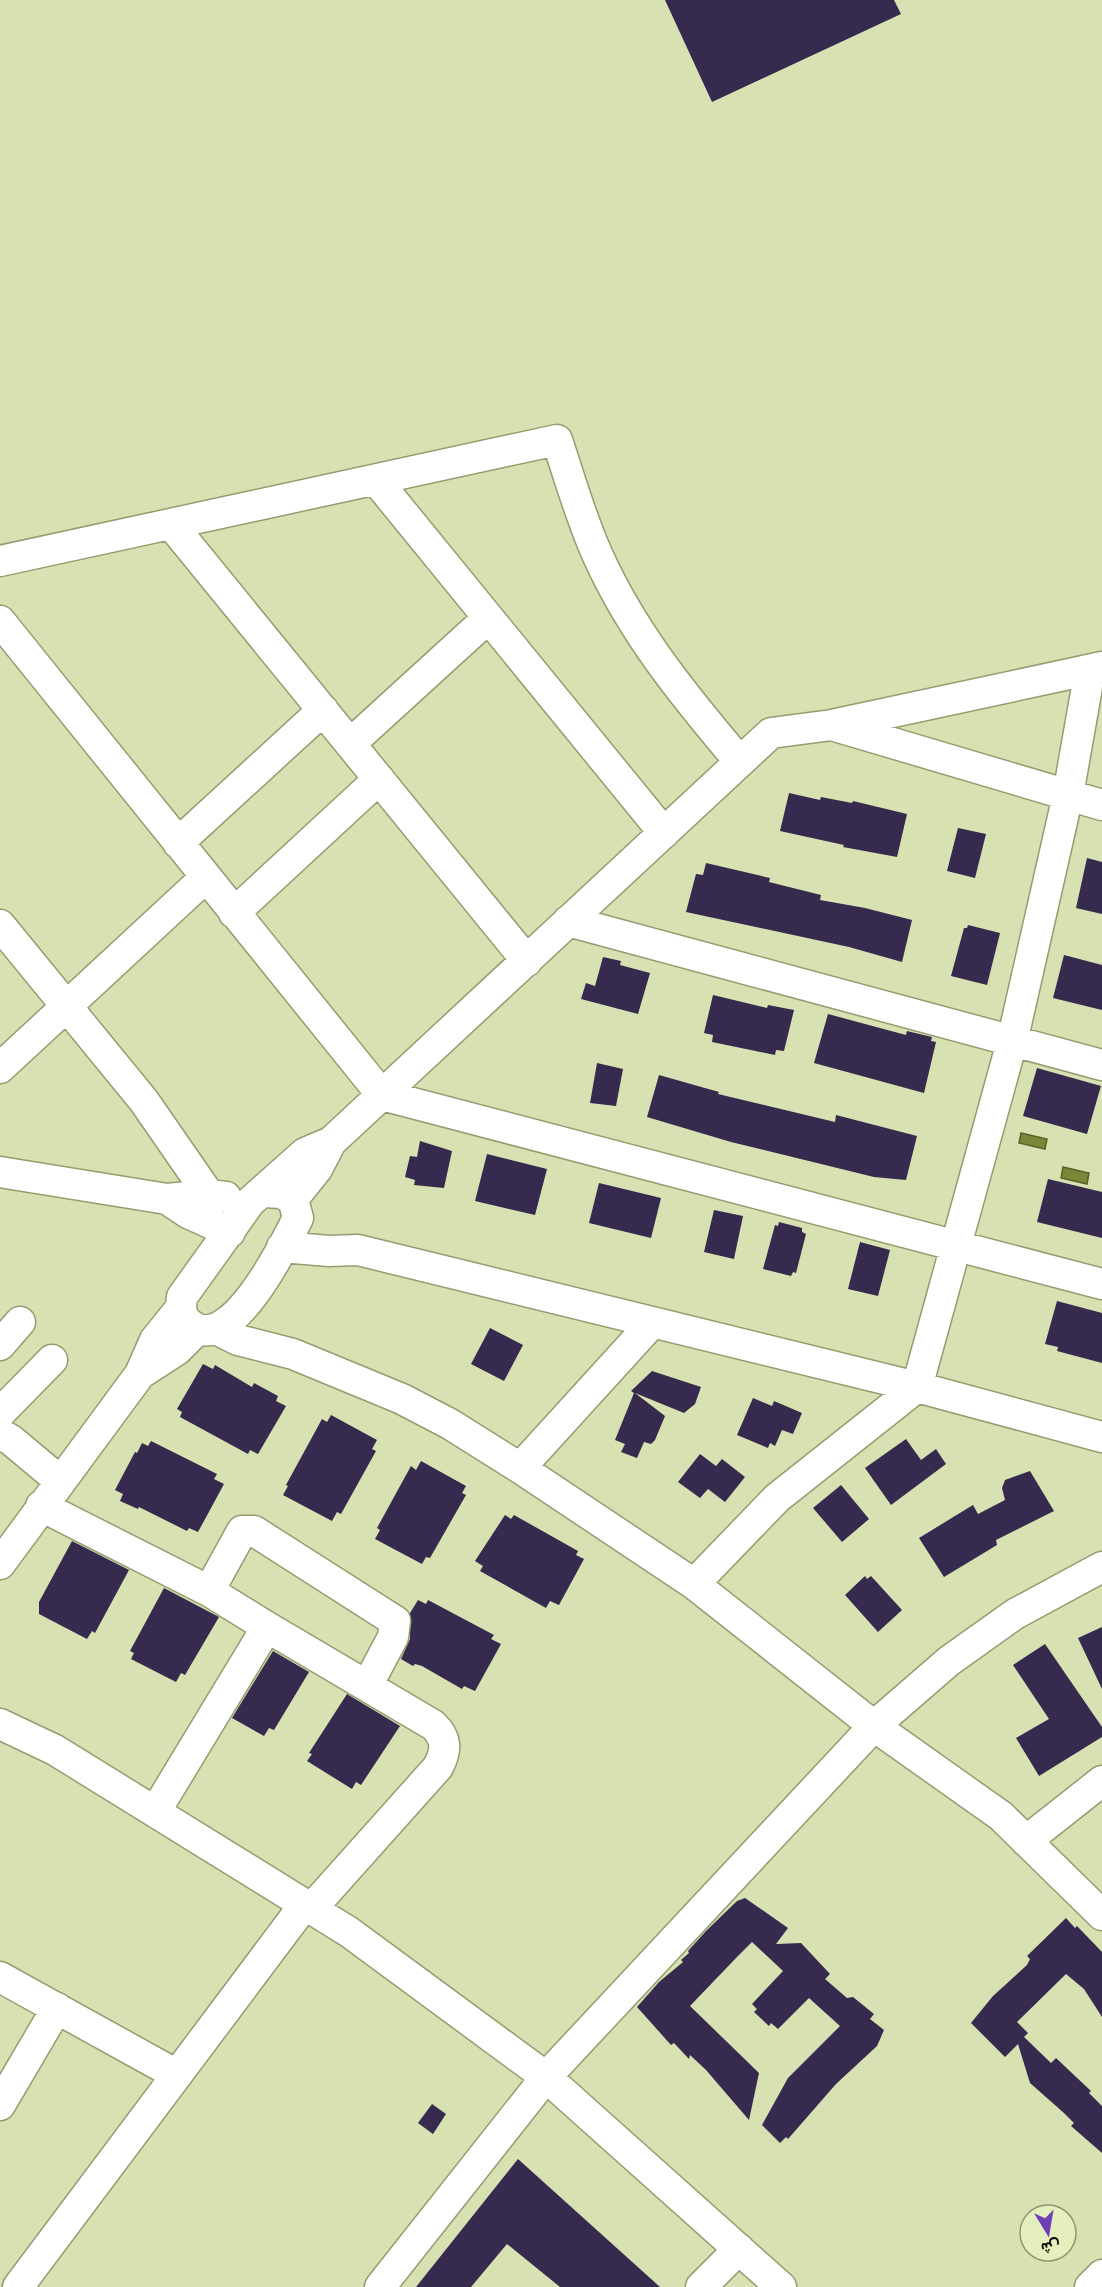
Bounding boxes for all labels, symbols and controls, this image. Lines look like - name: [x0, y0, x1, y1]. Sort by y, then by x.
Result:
- north arrow: [1018, 2203, 1078, 2263]
- text: ش: [1040, 2236, 1062, 2259]

